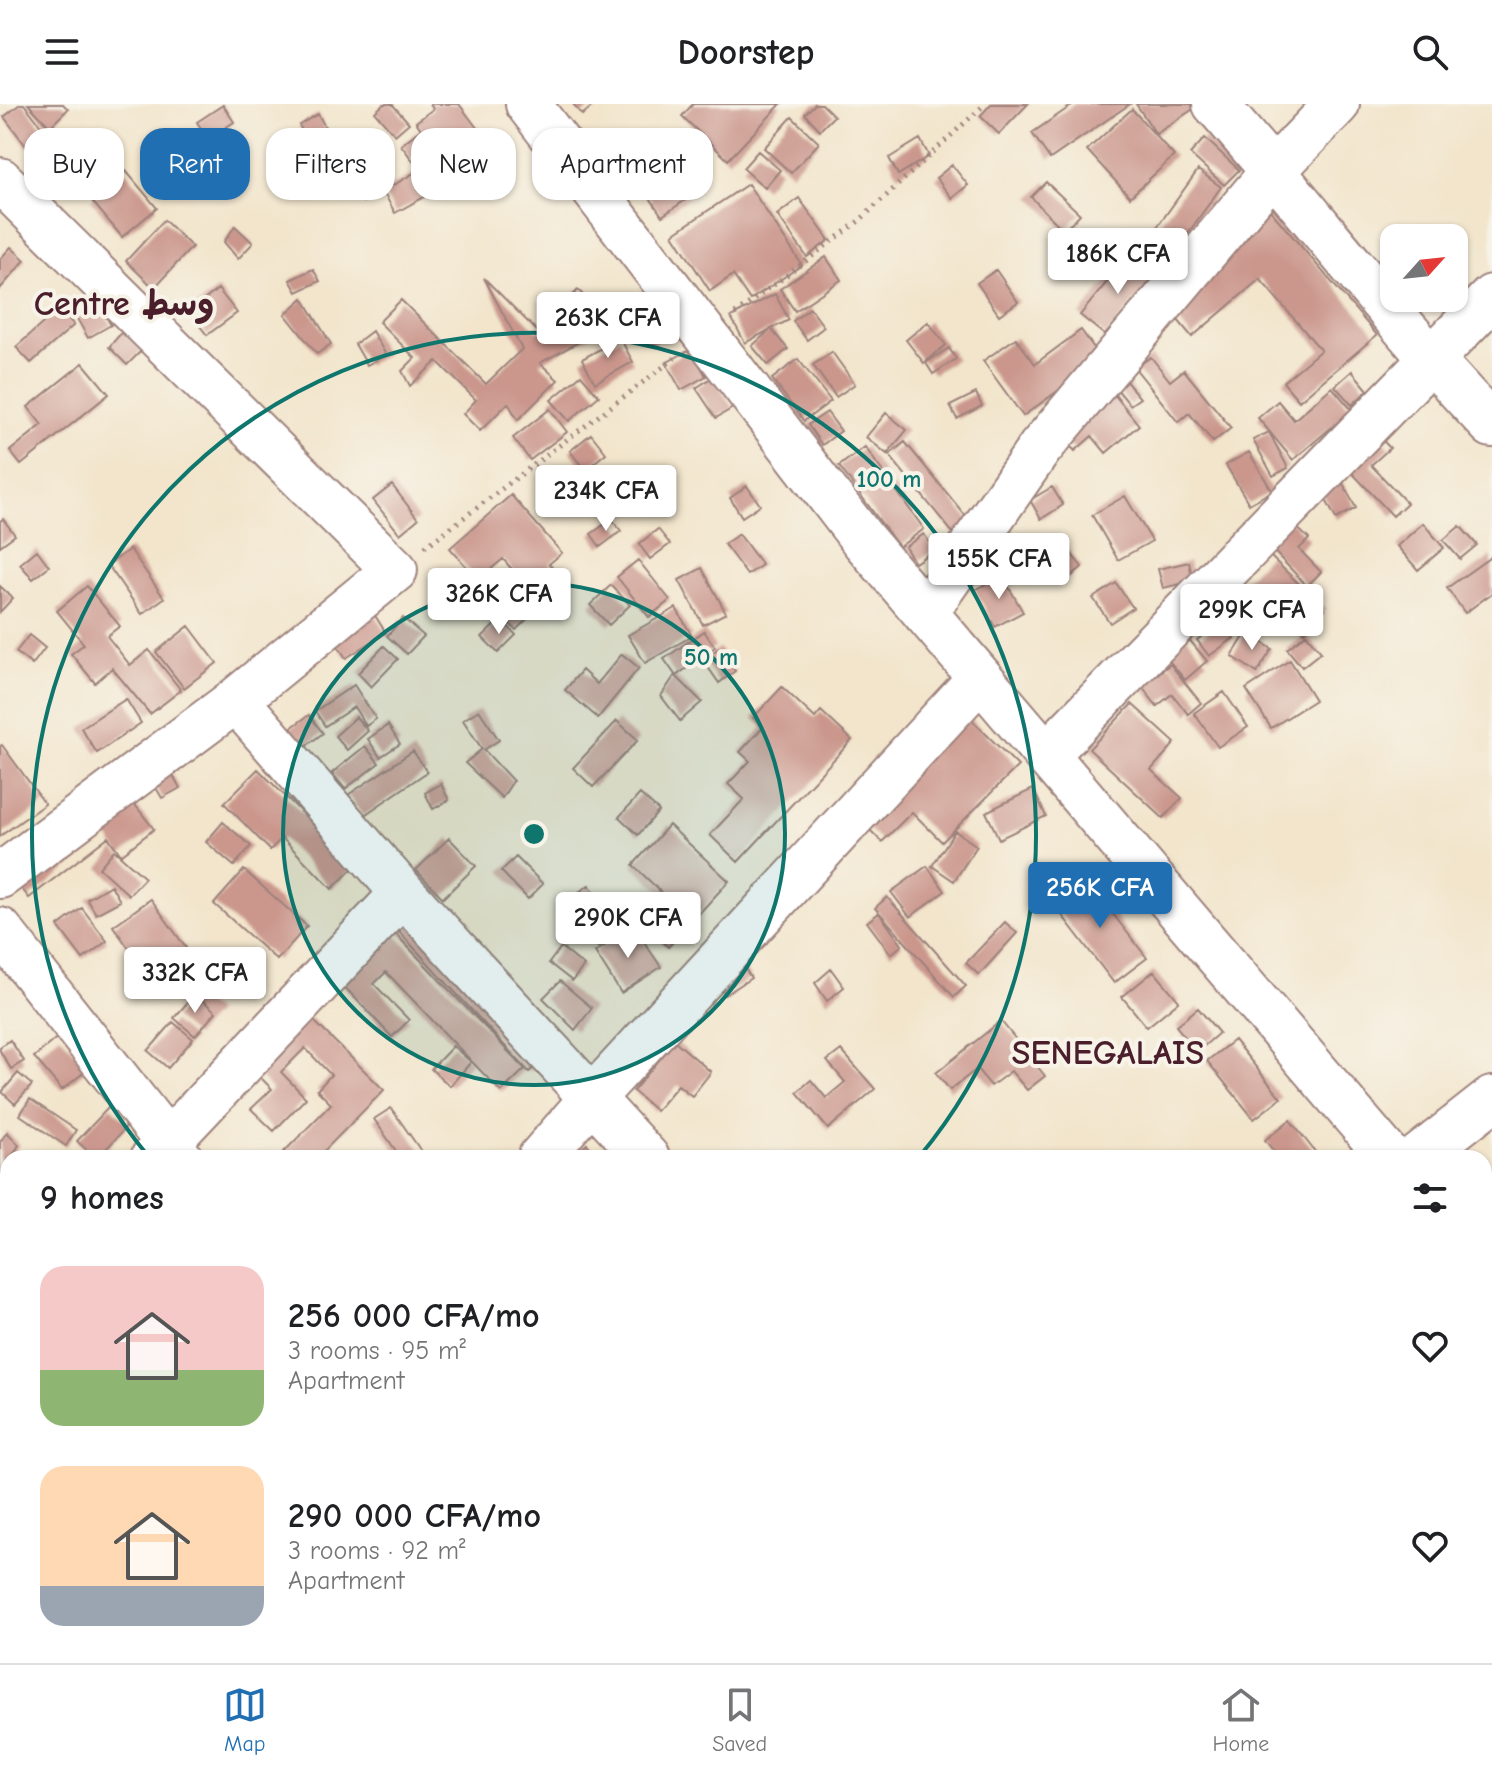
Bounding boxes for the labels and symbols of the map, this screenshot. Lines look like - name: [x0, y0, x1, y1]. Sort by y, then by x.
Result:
- north arrow: [1380, 224, 1468, 312]
- pin: 186K CFA: [1035, 228, 1201, 296]
- district label: Centre وسط: [34, 284, 214, 324]
- pin: 263K CFA: [525, 292, 691, 360]
- pin: 234K CFA: [523, 465, 689, 533]
- text: 100 m: [857, 465, 921, 493]
- pin: 155K CFA: [916, 533, 1082, 601]
- pin: 326K CFA: [416, 568, 582, 636]
- pin: 299K CFA: [1169, 584, 1335, 652]
- text: 50 m: [684, 643, 738, 671]
- centre of rings: [520, 820, 548, 848]
- pin: 256K CFA: [1017, 862, 1183, 930]
- pin: 290K CFA: [545, 892, 711, 960]
- pin: 332K CFA: [112, 947, 278, 1015]
- district label: SENEGALAIS: [1012, 1033, 1204, 1073]

